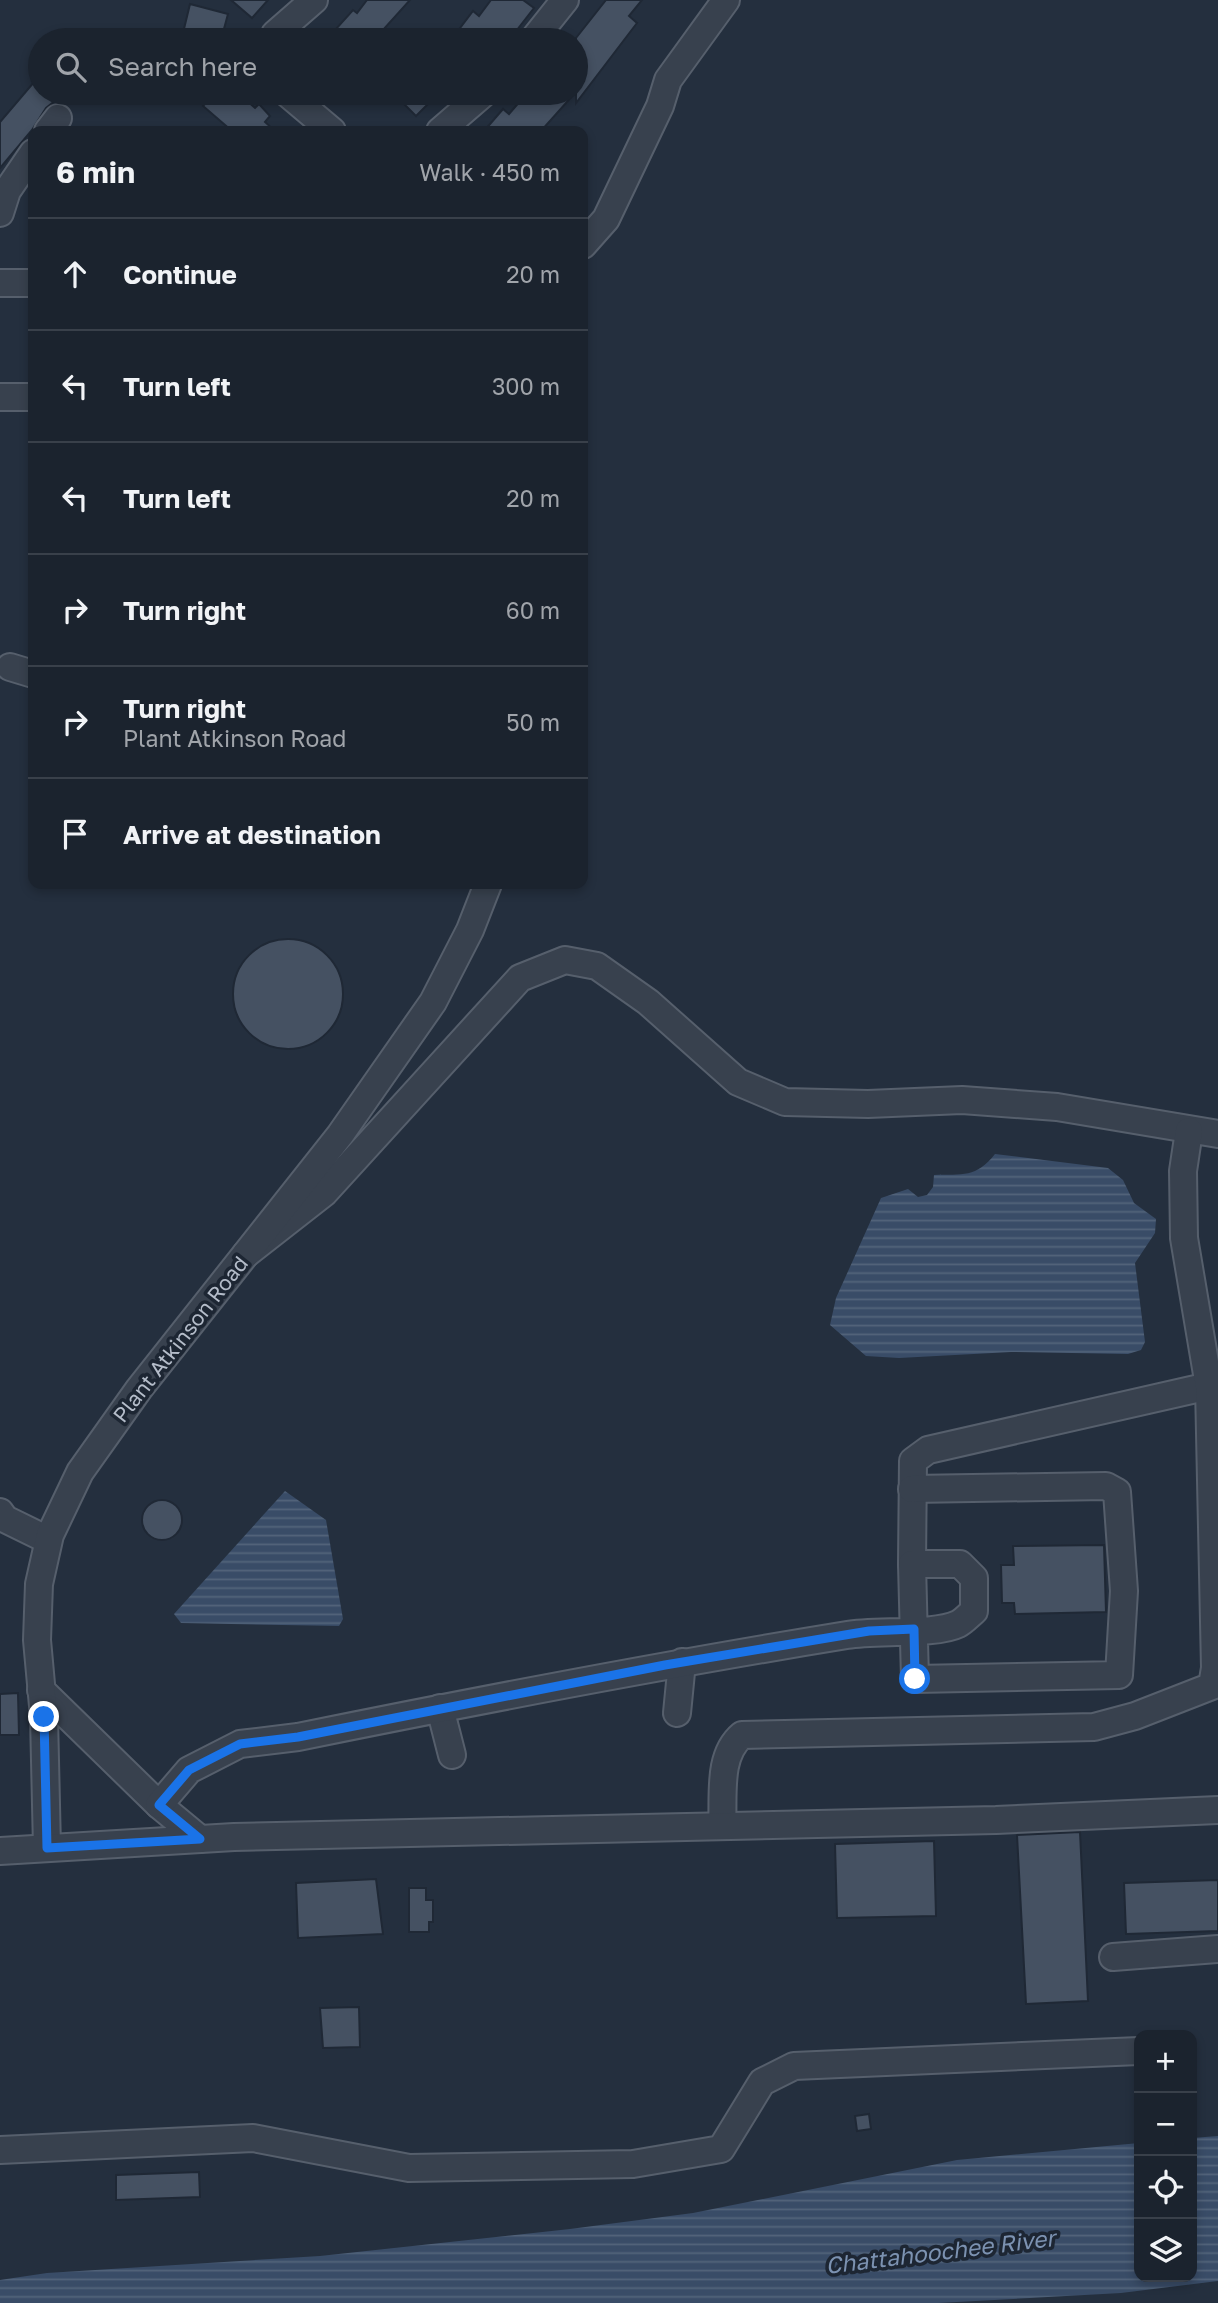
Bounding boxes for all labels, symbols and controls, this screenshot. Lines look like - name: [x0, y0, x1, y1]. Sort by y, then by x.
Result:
- search box: [28, 28, 588, 105]
- icon: search: [52, 48, 90, 86]
- text: Search here: [108, 51, 257, 82]
- text: 6 min: [56, 154, 135, 190]
- text: Walk · 450 m: [419, 158, 560, 186]
- icon: ahead: [56, 255, 94, 293]
- text: Continue: [123, 259, 237, 290]
- text: 20 m: [506, 260, 560, 288]
- icon: left: [56, 367, 94, 405]
- text: Turn left: [123, 371, 231, 402]
- text: 300 m: [492, 372, 560, 400]
- icon: left: [56, 479, 94, 517]
- text: Turn left: [123, 483, 231, 514]
- text: 20 m: [506, 484, 560, 512]
- icon: right: [56, 591, 94, 629]
- text: Turn right: [123, 595, 246, 626]
- text: 60 m: [506, 596, 560, 624]
- text: Turn right: [123, 693, 246, 724]
- icon: right: [56, 703, 94, 741]
- text: 50 m: [506, 708, 560, 736]
- text: Plant Atkinson Road: [123, 724, 347, 752]
- icon: arrive: [56, 815, 94, 853]
- text: Arrive at destination: [123, 819, 381, 850]
- street label: Plant Atkinson Road: [107, 1251, 253, 1427]
- route start: [899, 1663, 930, 1694]
- route end: [28, 1701, 59, 1732]
- map controls: [1134, 2030, 1197, 2282]
- button: +: [1134, 2030, 1197, 2093]
- button: −: [1134, 2093, 1197, 2156]
- button: locate: [1134, 2156, 1197, 2219]
- button: layers: [1134, 2219, 1197, 2282]
- water label: Chattahoochee River: [824, 2223, 1059, 2279]

